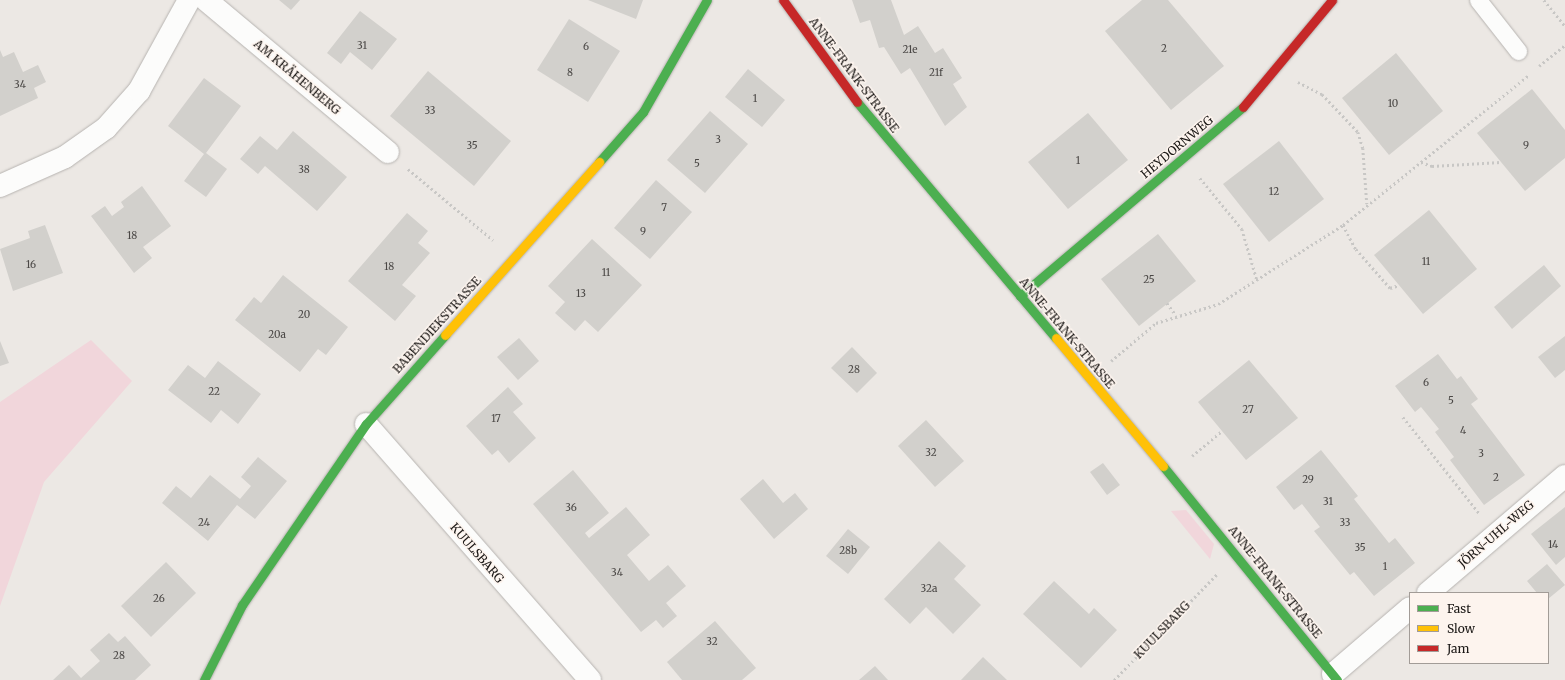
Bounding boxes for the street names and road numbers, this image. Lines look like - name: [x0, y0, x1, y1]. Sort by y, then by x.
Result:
- street label: ANNE-FRANK-STRASSE: [806, 15, 902, 135]
- street label: AM KRÄHENBERG: [251, 37, 343, 117]
- street label: HEYDORNWEG: [1138, 113, 1216, 181]
- street label: BABENDIEKSTRASSE: [390, 274, 484, 376]
- street label: ANNE-FRANK-STRASSE: [1016, 275, 1118, 391]
- street label: JÖRN-UHL-WEG: [1455, 497, 1537, 571]
- street label: KUULSBARG: [447, 520, 507, 586]
- street label: ANNE-FRANK-STRASSE: [1225, 523, 1325, 641]
- street label: KUULSBARG: [1131, 598, 1193, 662]

